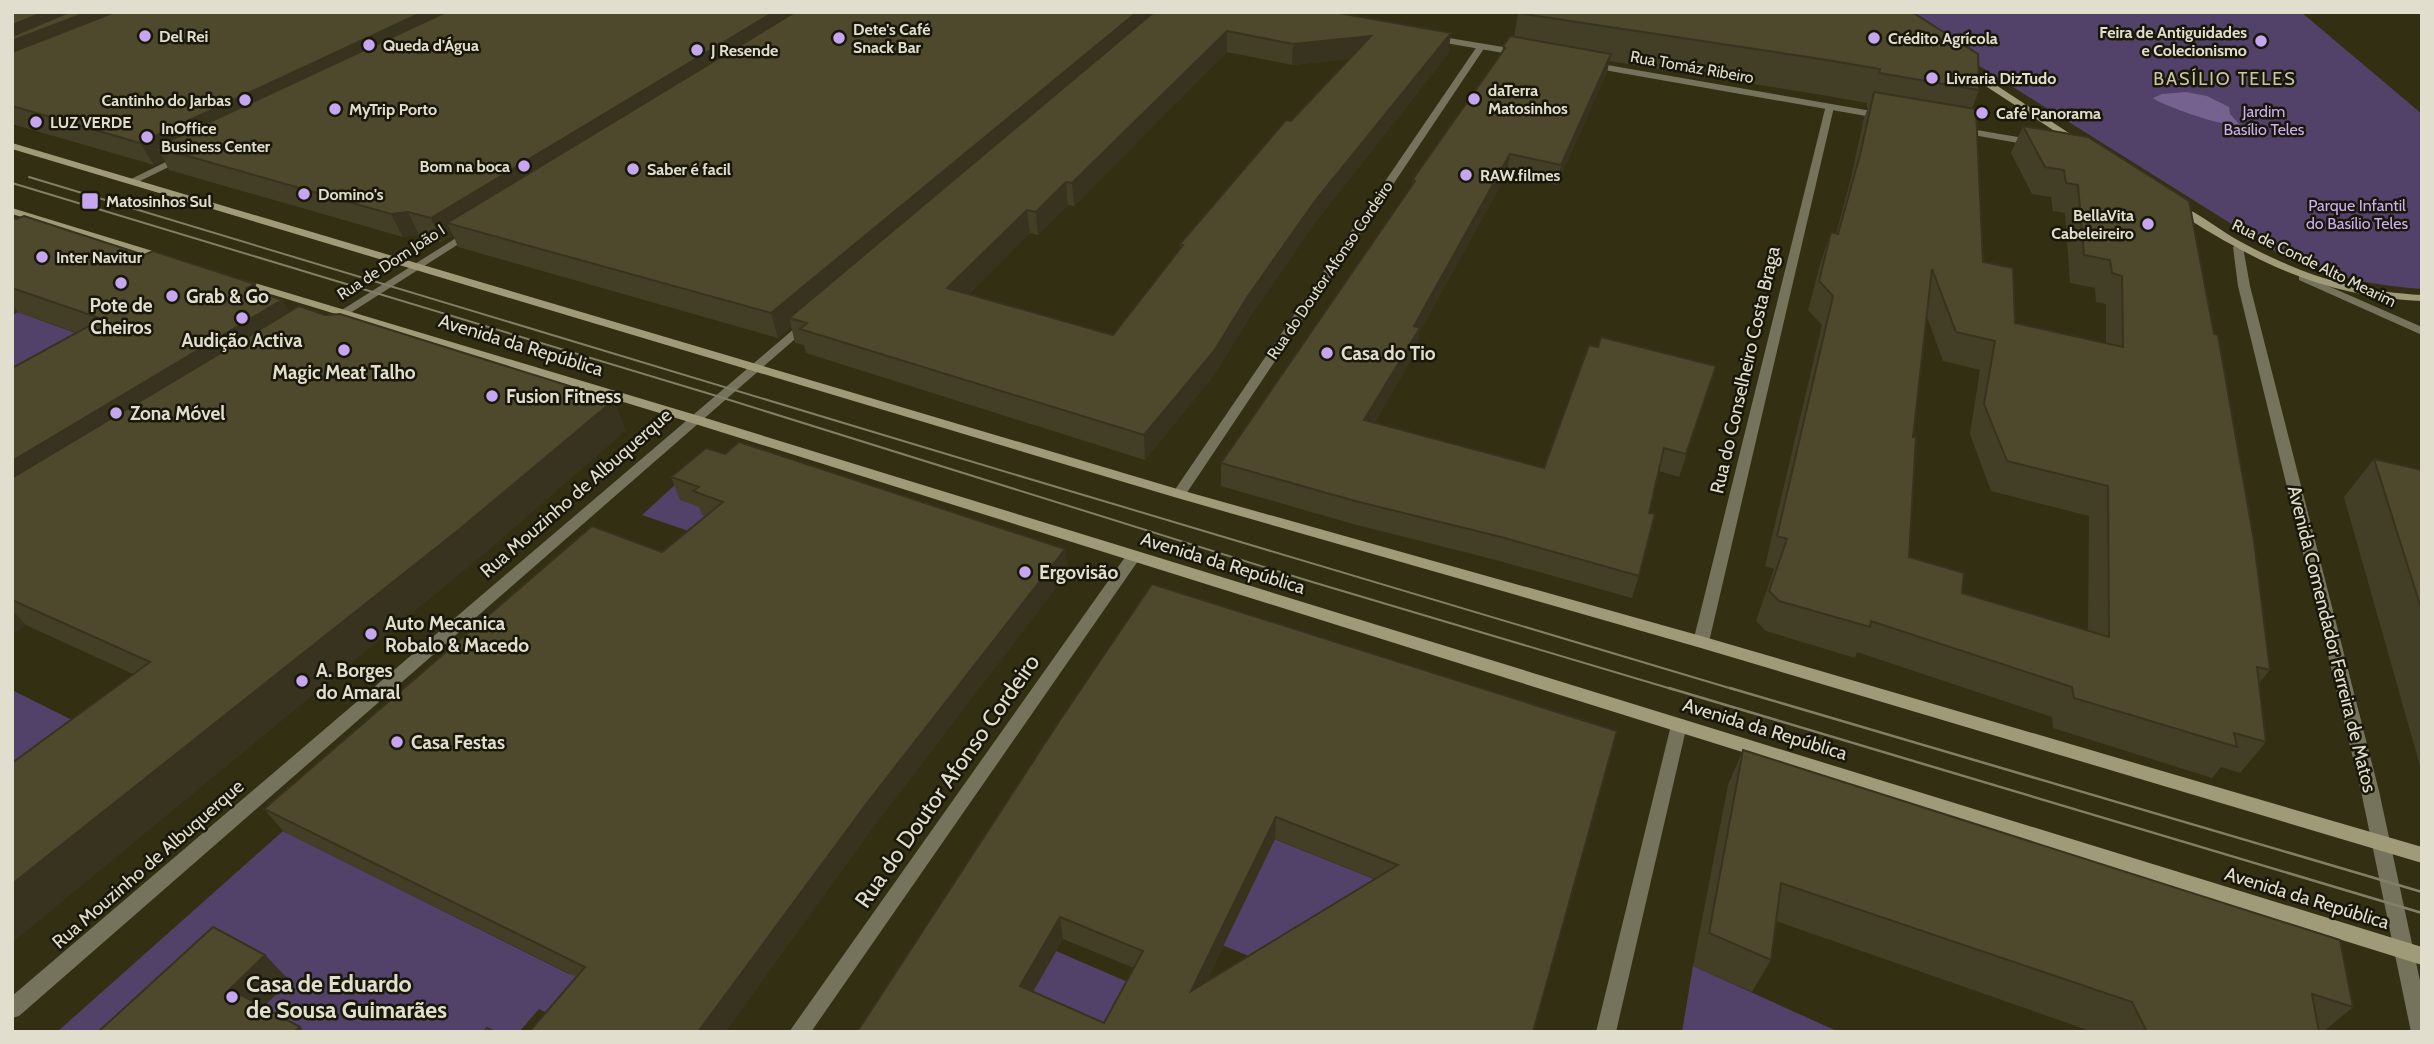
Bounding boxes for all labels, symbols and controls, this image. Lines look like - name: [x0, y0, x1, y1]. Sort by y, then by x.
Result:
- place label: Dete's Café Snack Bar: [853, 20, 931, 57]
- place label: Feira de Antiguidades e Colecionismo: [2099, 23, 2247, 60]
- place label: Del Rei: [159, 27, 208, 46]
- marker: Del Rei: [137, 28, 153, 44]
- place label: Crédito Agrícola: [1888, 29, 1998, 48]
- marker: Dete's Café Snack Bar: [831, 30, 847, 46]
- marker: Crédito Agrícola: [1866, 30, 1882, 46]
- marker: Feira de Antiguidades e Colecionismo: [2253, 33, 2269, 49]
- place label: Queda d'Água: [383, 36, 479, 55]
- marker: Queda d'Água: [361, 37, 377, 53]
- place label: J Resende: [710, 41, 778, 60]
- marker: J Resende: [689, 42, 705, 58]
- street label: Rua Tomáz Ribeiro: [1629, 47, 1755, 87]
- district label: BASÍLIO TELES: [2153, 68, 2297, 90]
- place label: Livraria DizTudo: [1946, 69, 2056, 88]
- marker: Livraria DizTudo: [1924, 70, 1940, 86]
- place label: daTerra Matosinhos: [1488, 81, 1568, 118]
- place label: Cantinho do Jarbas: [102, 91, 231, 110]
- marker: daTerra Matosinhos: [1466, 91, 1482, 107]
- marker: Cantinho do Jarbas: [237, 92, 253, 108]
- place label: MyTrip Porto: [349, 100, 437, 119]
- marker: MyTrip Porto: [327, 101, 343, 117]
- park label: Jardim Basílio Teles: [2224, 102, 2305, 139]
- place label: Café Panorama: [1996, 104, 2101, 123]
- marker: Café Panorama: [1974, 105, 1990, 121]
- place label: LUZ VERDE: [50, 113, 131, 132]
- marker: LUZ VERDE: [28, 114, 44, 130]
- place label: InOffice Business Center: [161, 119, 271, 156]
- marker: InOffice Business Center: [139, 129, 155, 145]
- place label: Bom na boca: [419, 157, 510, 176]
- marker: Bom na boca: [516, 158, 532, 174]
- place label: Saber é facil: [647, 160, 731, 179]
- marker: Saber é facil: [625, 161, 641, 177]
- place label: RAW.filmes: [1480, 166, 1561, 185]
- marker: RAW.filmes: [1458, 167, 1474, 183]
- street label: Rua do Doutor Afonso Cordeiro: [1263, 177, 1397, 363]
- place label: Domino's: [318, 185, 384, 204]
- marker: Domino's: [296, 186, 312, 202]
- marker: Matosinhos Sul: [80, 191, 100, 211]
- place label: Matosinhos Sul: [106, 192, 212, 211]
- park label: Parque Infantil do Basílio Teles: [2306, 196, 2408, 233]
- place label: BellaVita Cabeleireiro: [2051, 206, 2134, 243]
- street label: Rua de Conde Alto Mearim: [2229, 215, 2399, 311]
- marker: BellaVita Cabeleireiro: [2140, 216, 2156, 232]
- street label: Rua de Dom João I: [334, 220, 448, 304]
- street label: Rua do Conselheiro Costa Braga: [1705, 244, 1785, 496]
- place label: Inter Navitur: [56, 248, 143, 267]
- marker: Inter Navitur: [34, 249, 50, 265]
- marker: Pote de Cheiros: [113, 275, 129, 291]
- place label: Grab & Go: [186, 285, 269, 308]
- marker: Grab & Go: [164, 288, 180, 304]
- place label: Pote de Cheiros: [89, 294, 153, 339]
- street label: Avenida da República: [436, 309, 606, 381]
- marker: Audição Activa: [234, 310, 250, 326]
- place label: Audição Activa: [182, 329, 303, 352]
- marker: Magic Meat Talho: [336, 342, 352, 358]
- place label: Casa do Tio: [1341, 342, 1436, 365]
- marker: Casa do Tio: [1319, 345, 1335, 361]
- place label: Magic Meat Talho: [272, 361, 416, 384]
- place label: Fusion Fitness: [506, 385, 621, 408]
- marker: Fusion Fitness: [484, 388, 500, 404]
- place label: Zona Móvel: [130, 402, 225, 425]
- street label: Rua Mouzinho de Albuquerque: [476, 403, 677, 582]
- marker: Zona Móvel: [108, 405, 124, 421]
- street label: Avenida Comendador Ferreira de Matos: [2283, 483, 2381, 795]
- street label: Avenida da República: [1138, 527, 1308, 599]
- place label: Ergovisão: [1039, 561, 1118, 584]
- marker: Ergovisão: [1017, 564, 1033, 580]
- place label: Auto Mecanica Robalo & Macedo: [385, 612, 529, 657]
- marker: Auto Mecanica Robalo & Macedo: [363, 626, 379, 642]
- street label: Rua do Doutor Afonso Cordeiro: [849, 649, 1045, 913]
- place label: A. Borges do Amaral: [316, 659, 400, 704]
- marker: A. Borges do Amaral: [294, 673, 310, 689]
- street label: Avenida da República: [1680, 693, 1850, 765]
- place label: Casa Festas: [411, 731, 505, 754]
- marker: Casa Festas: [389, 734, 405, 750]
- street label: Rua Mouzinho de Albuquerque: [48, 774, 249, 953]
- street label: Avenida da República: [2222, 862, 2392, 934]
- place label: Casa de Eduardo de Sousa Guimarães: [246, 970, 447, 1024]
- marker: Casa de Eduardo de Sousa Guimarães: [224, 989, 240, 1005]

